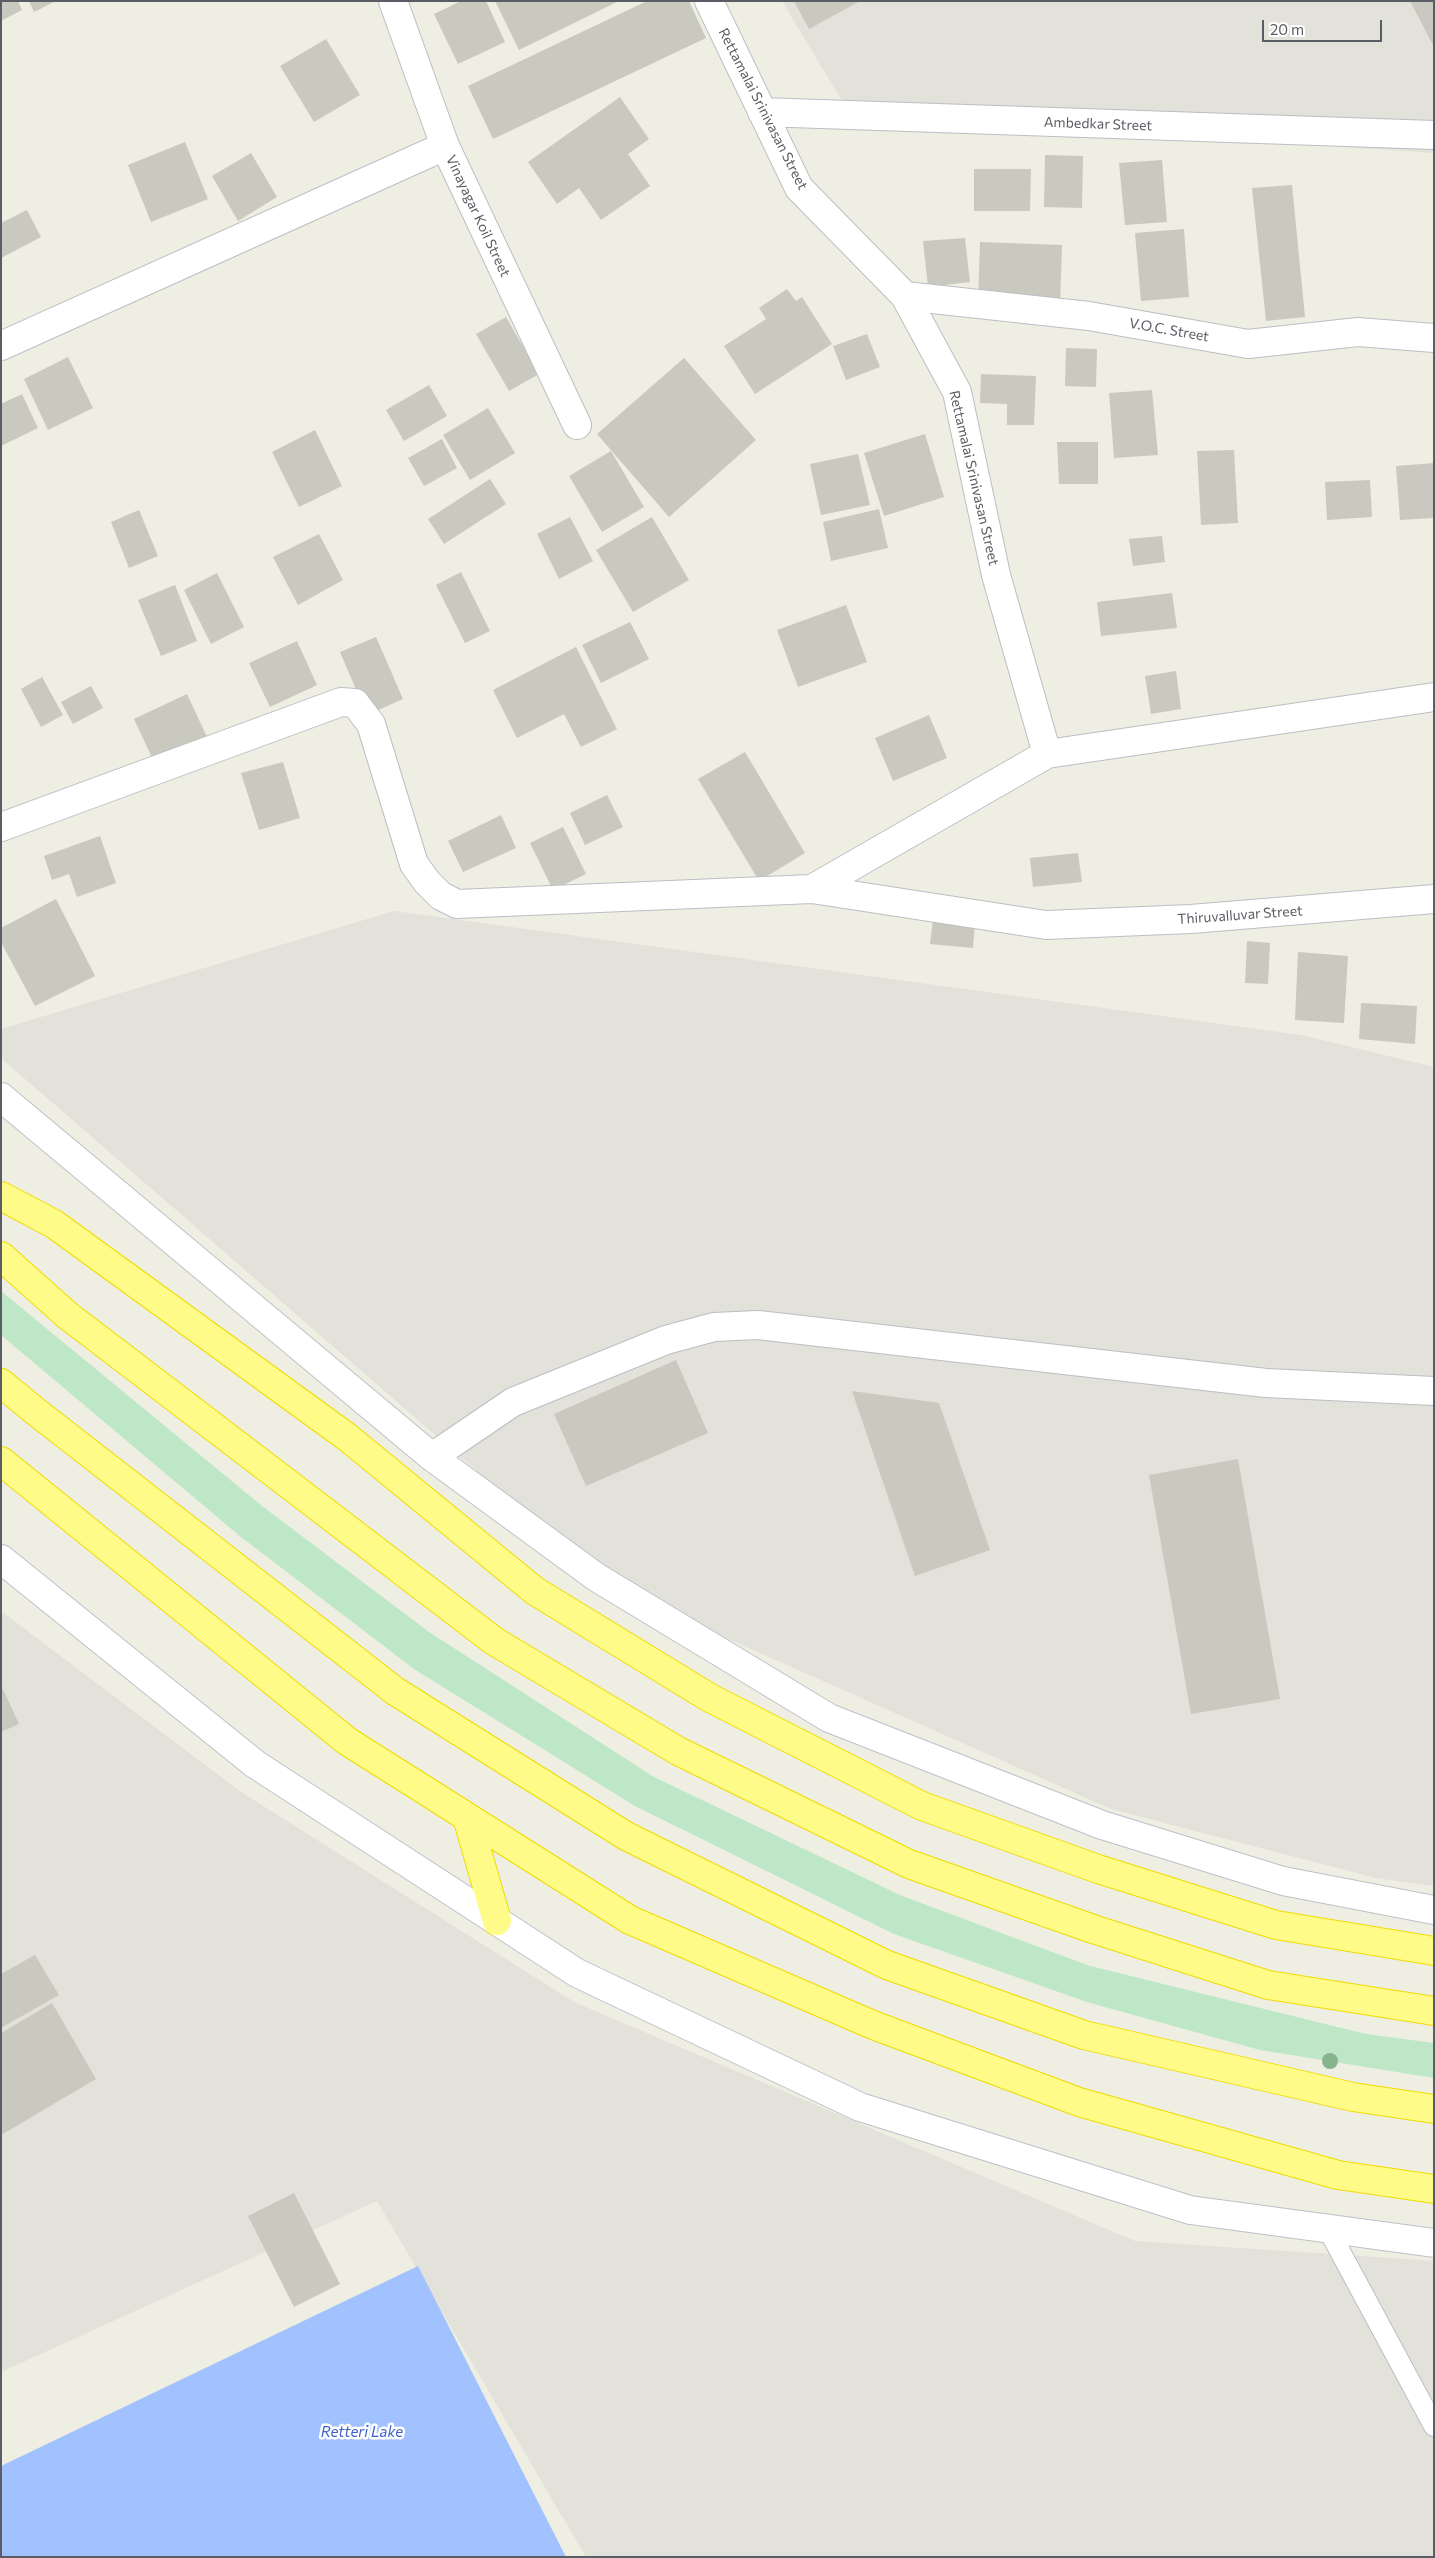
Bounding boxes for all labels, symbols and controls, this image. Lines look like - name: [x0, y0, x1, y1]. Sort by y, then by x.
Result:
- scale bar: [1265, 10, 1385, 42]
- text: 20 m: [1270, 20, 1304, 38]
- street label: Rettamalai Srinivasan Street: [715, 25, 811, 193]
- street label: Ambedkar Street: [1044, 114, 1152, 134]
- street label: Vinayagar Koil Street: [442, 152, 514, 280]
- street label: V.O.C. Street: [1128, 315, 1210, 345]
- street label: Rettamalai Srinivasan Street: [946, 389, 1002, 567]
- street label: Thiruvalluvar Street: [1177, 902, 1303, 928]
- water label: Retteri Lake: [321, 2423, 403, 2441]

